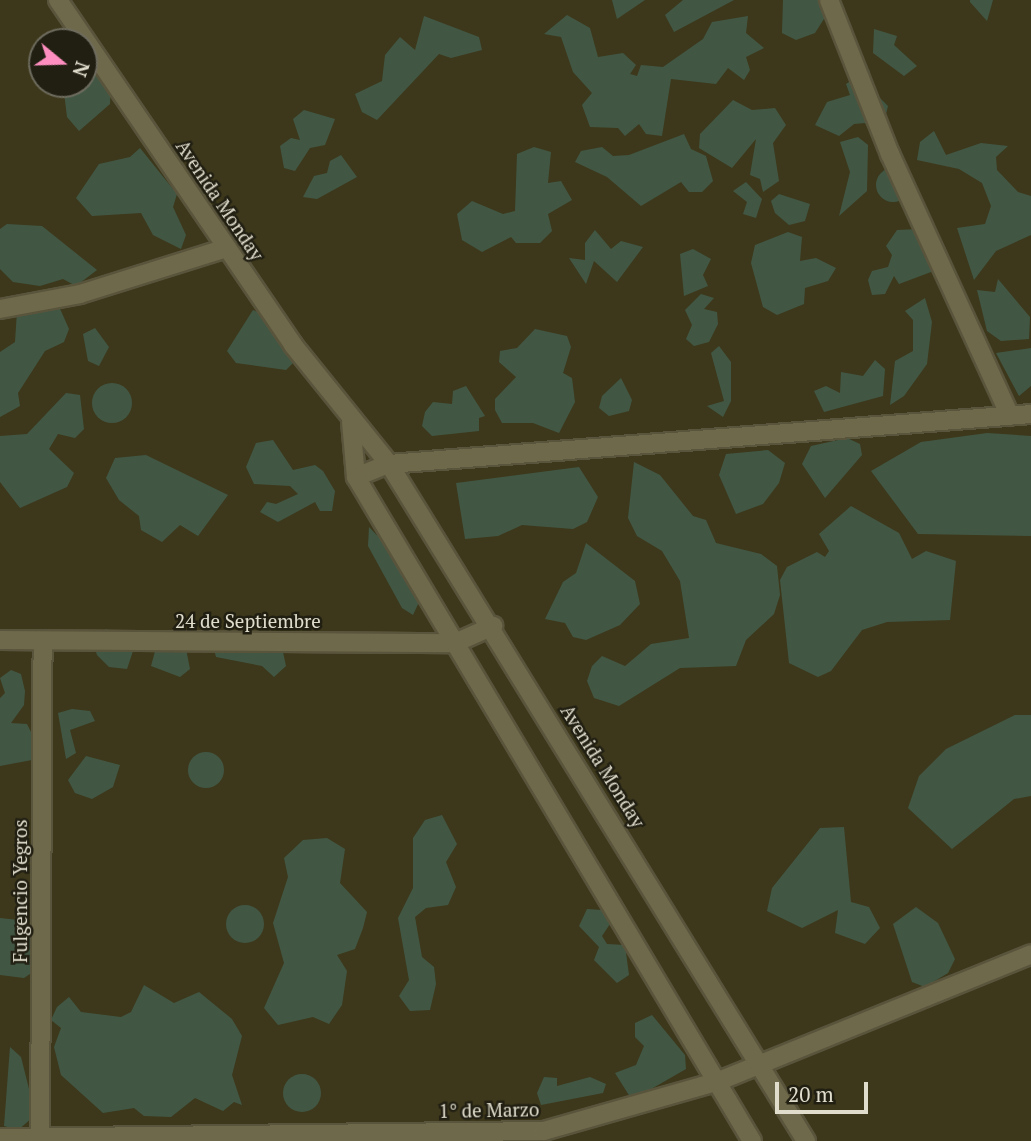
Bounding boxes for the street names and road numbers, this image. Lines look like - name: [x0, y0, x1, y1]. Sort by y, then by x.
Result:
- street label: Avenida Monday: [171, 136, 269, 264]
- street label: 24 de Septiembre: [175, 610, 321, 632]
- street label: Avenida Monday: [556, 701, 650, 831]
- street label: Fulgencio Yegros: [9, 819, 31, 963]
- street label: 1° de Marzo: [439, 1098, 539, 1122]

